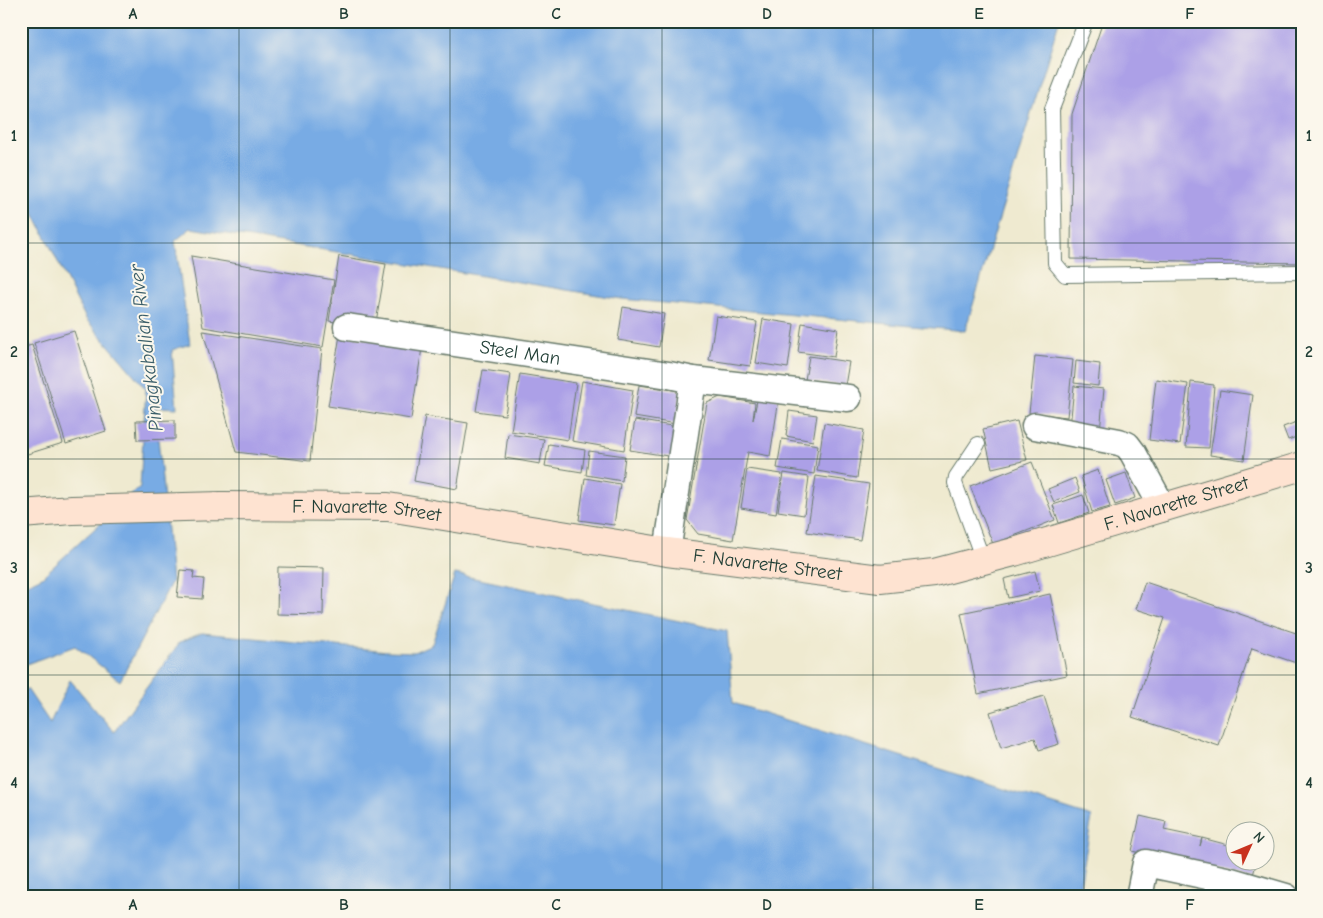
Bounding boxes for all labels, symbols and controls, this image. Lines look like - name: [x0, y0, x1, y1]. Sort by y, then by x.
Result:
- text: A: [129, 5, 138, 23]
- text: B: [339, 5, 349, 23]
- text: C: [551, 5, 561, 23]
- text: D: [762, 5, 772, 23]
- text: E: [974, 5, 984, 23]
- text: F: [1185, 5, 1195, 23]
- text: 1: [11, 127, 17, 145]
- text: 1: [1306, 127, 1312, 145]
- water label: Pinagkabalian River: [124, 262, 168, 433]
- street label: Steel Man: [478, 336, 562, 370]
- text: 2: [10, 343, 18, 361]
- text: 2: [1305, 343, 1313, 361]
- street label: F. Navarette Street: [1102, 471, 1252, 535]
- street label: F. Navarette Street: [292, 495, 443, 526]
- street label: F. Navarette Street: [692, 544, 844, 585]
- text: 3: [10, 559, 18, 577]
- text: 3: [1305, 559, 1313, 577]
- text: 4: [10, 774, 18, 792]
- text: 4: [1305, 774, 1313, 792]
- north arrow: [1226, 820, 1276, 870]
- text: N: [1250, 828, 1268, 847]
- text: A: [129, 896, 138, 914]
- text: B: [339, 896, 349, 914]
- text: C: [551, 896, 561, 914]
- text: D: [762, 896, 772, 914]
- text: E: [974, 896, 984, 914]
- text: F: [1185, 896, 1195, 914]

